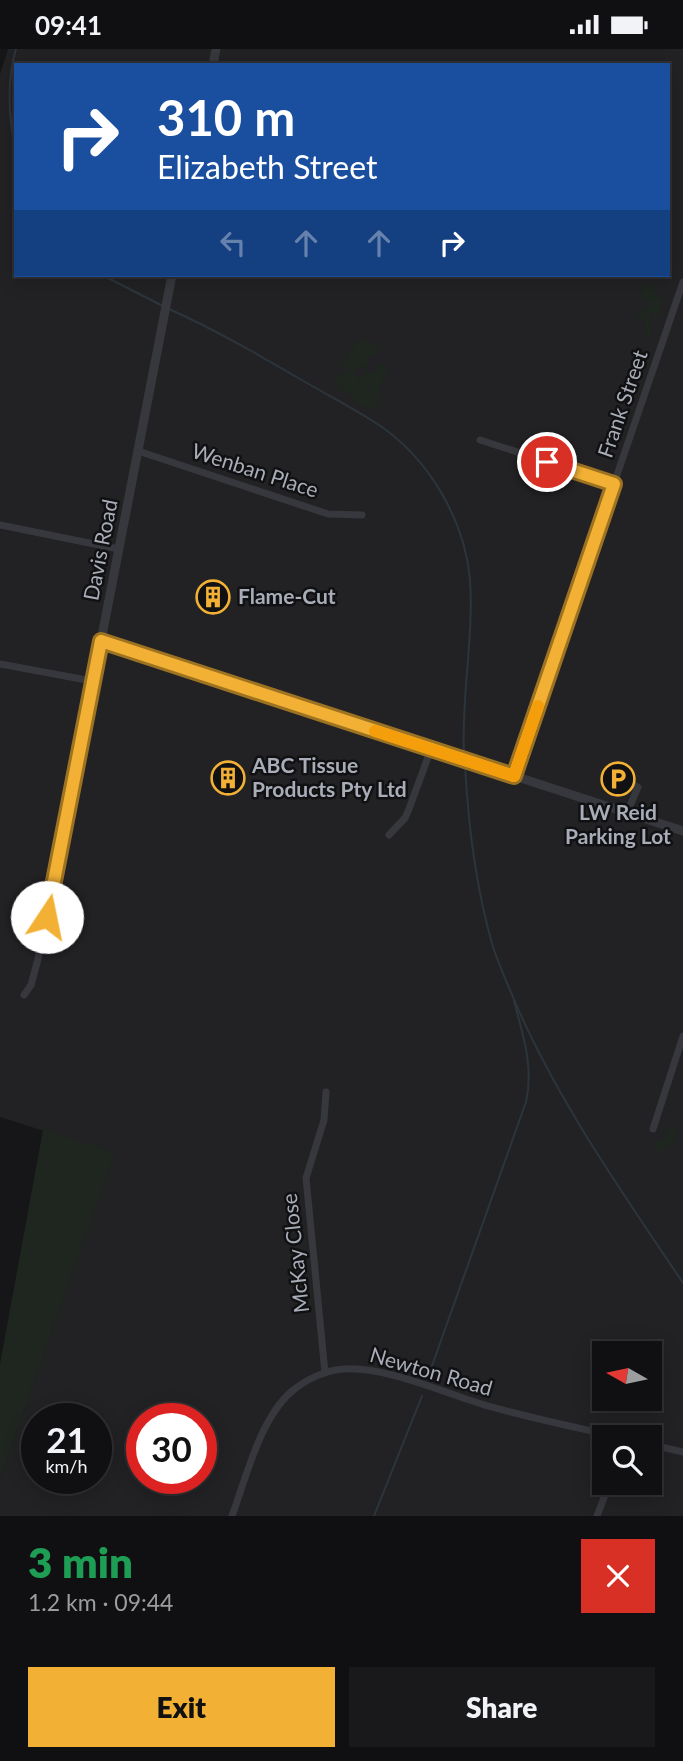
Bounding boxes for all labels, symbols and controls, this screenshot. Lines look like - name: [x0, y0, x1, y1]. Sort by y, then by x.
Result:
- text: 09:41: [35, 9, 102, 41]
- text: 310 m: [157, 88, 295, 146]
- icon: right: [42, 91, 133, 182]
- text: Elizabeth Street: [157, 147, 377, 186]
- icon: left: [214, 224, 252, 262]
- icon: ahead: [287, 224, 325, 262]
- icon: ahead: [360, 224, 398, 262]
- icon: right: [433, 224, 471, 262]
- street label: Frank Street: [592, 346, 652, 461]
- pin: [517, 432, 577, 492]
- street label: Wenban Place: [189, 437, 322, 502]
- icon: arrive: [528, 443, 566, 481]
- street label: Davis Road: [77, 497, 122, 603]
- building icon: Flame-Cut: [194, 578, 232, 616]
- place label: Flame-Cut: [238, 583, 336, 608]
- place label: ABC Tissue Products Pty Ltd: [251, 752, 407, 801]
- building icon: ABC Tissue Products Pty Ltd: [209, 759, 247, 797]
- parking icon: LW Reid Parking Lot: [599, 760, 637, 798]
- place label: LW Reid Parking Lot: [565, 799, 671, 848]
- position arrow: [10, 880, 84, 954]
- street label: McKay Close: [276, 1192, 313, 1314]
- street label: Newton Road: [367, 1341, 496, 1400]
- north arrow: [592, 1341, 662, 1411]
- map controls: [592, 1341, 662, 1495]
- speed limit sign: 30: [126, 1403, 217, 1494]
- text: 21: [46, 1418, 87, 1460]
- button: search: [592, 1425, 662, 1495]
- text: km/h: [45, 1455, 88, 1477]
- text: 3 min: [28, 1537, 133, 1587]
- button: close: [581, 1539, 655, 1613]
- text: 1.2 km · 09:44: [28, 1588, 173, 1616]
- button: Exit: [28, 1667, 335, 1747]
- button: Share: [349, 1667, 655, 1747]

